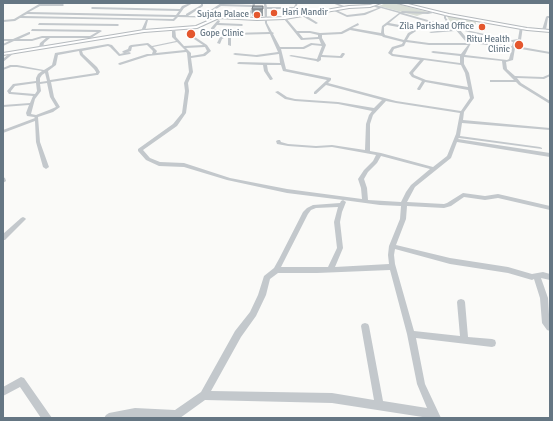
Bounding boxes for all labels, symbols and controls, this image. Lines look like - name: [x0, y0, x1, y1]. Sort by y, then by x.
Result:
- marker: Hari Mandir: [269, 8, 279, 18]
- place label: Hari Mandir: [282, 8, 328, 18]
- place label: Sujata Palace: [197, 10, 249, 20]
- marker: Sujata Palace: [252, 10, 262, 20]
- place label: Zila Parishad Office: [399, 22, 474, 32]
- marker: Zila Parishad Office: [477, 22, 487, 32]
- marker: Gope Clinic: [185, 28, 197, 40]
- place label: Gope Clinic: [200, 29, 244, 39]
- place label: Ritu Health Clinic: [466, 35, 510, 56]
- marker: Ritu Health Clinic: [513, 39, 525, 51]

